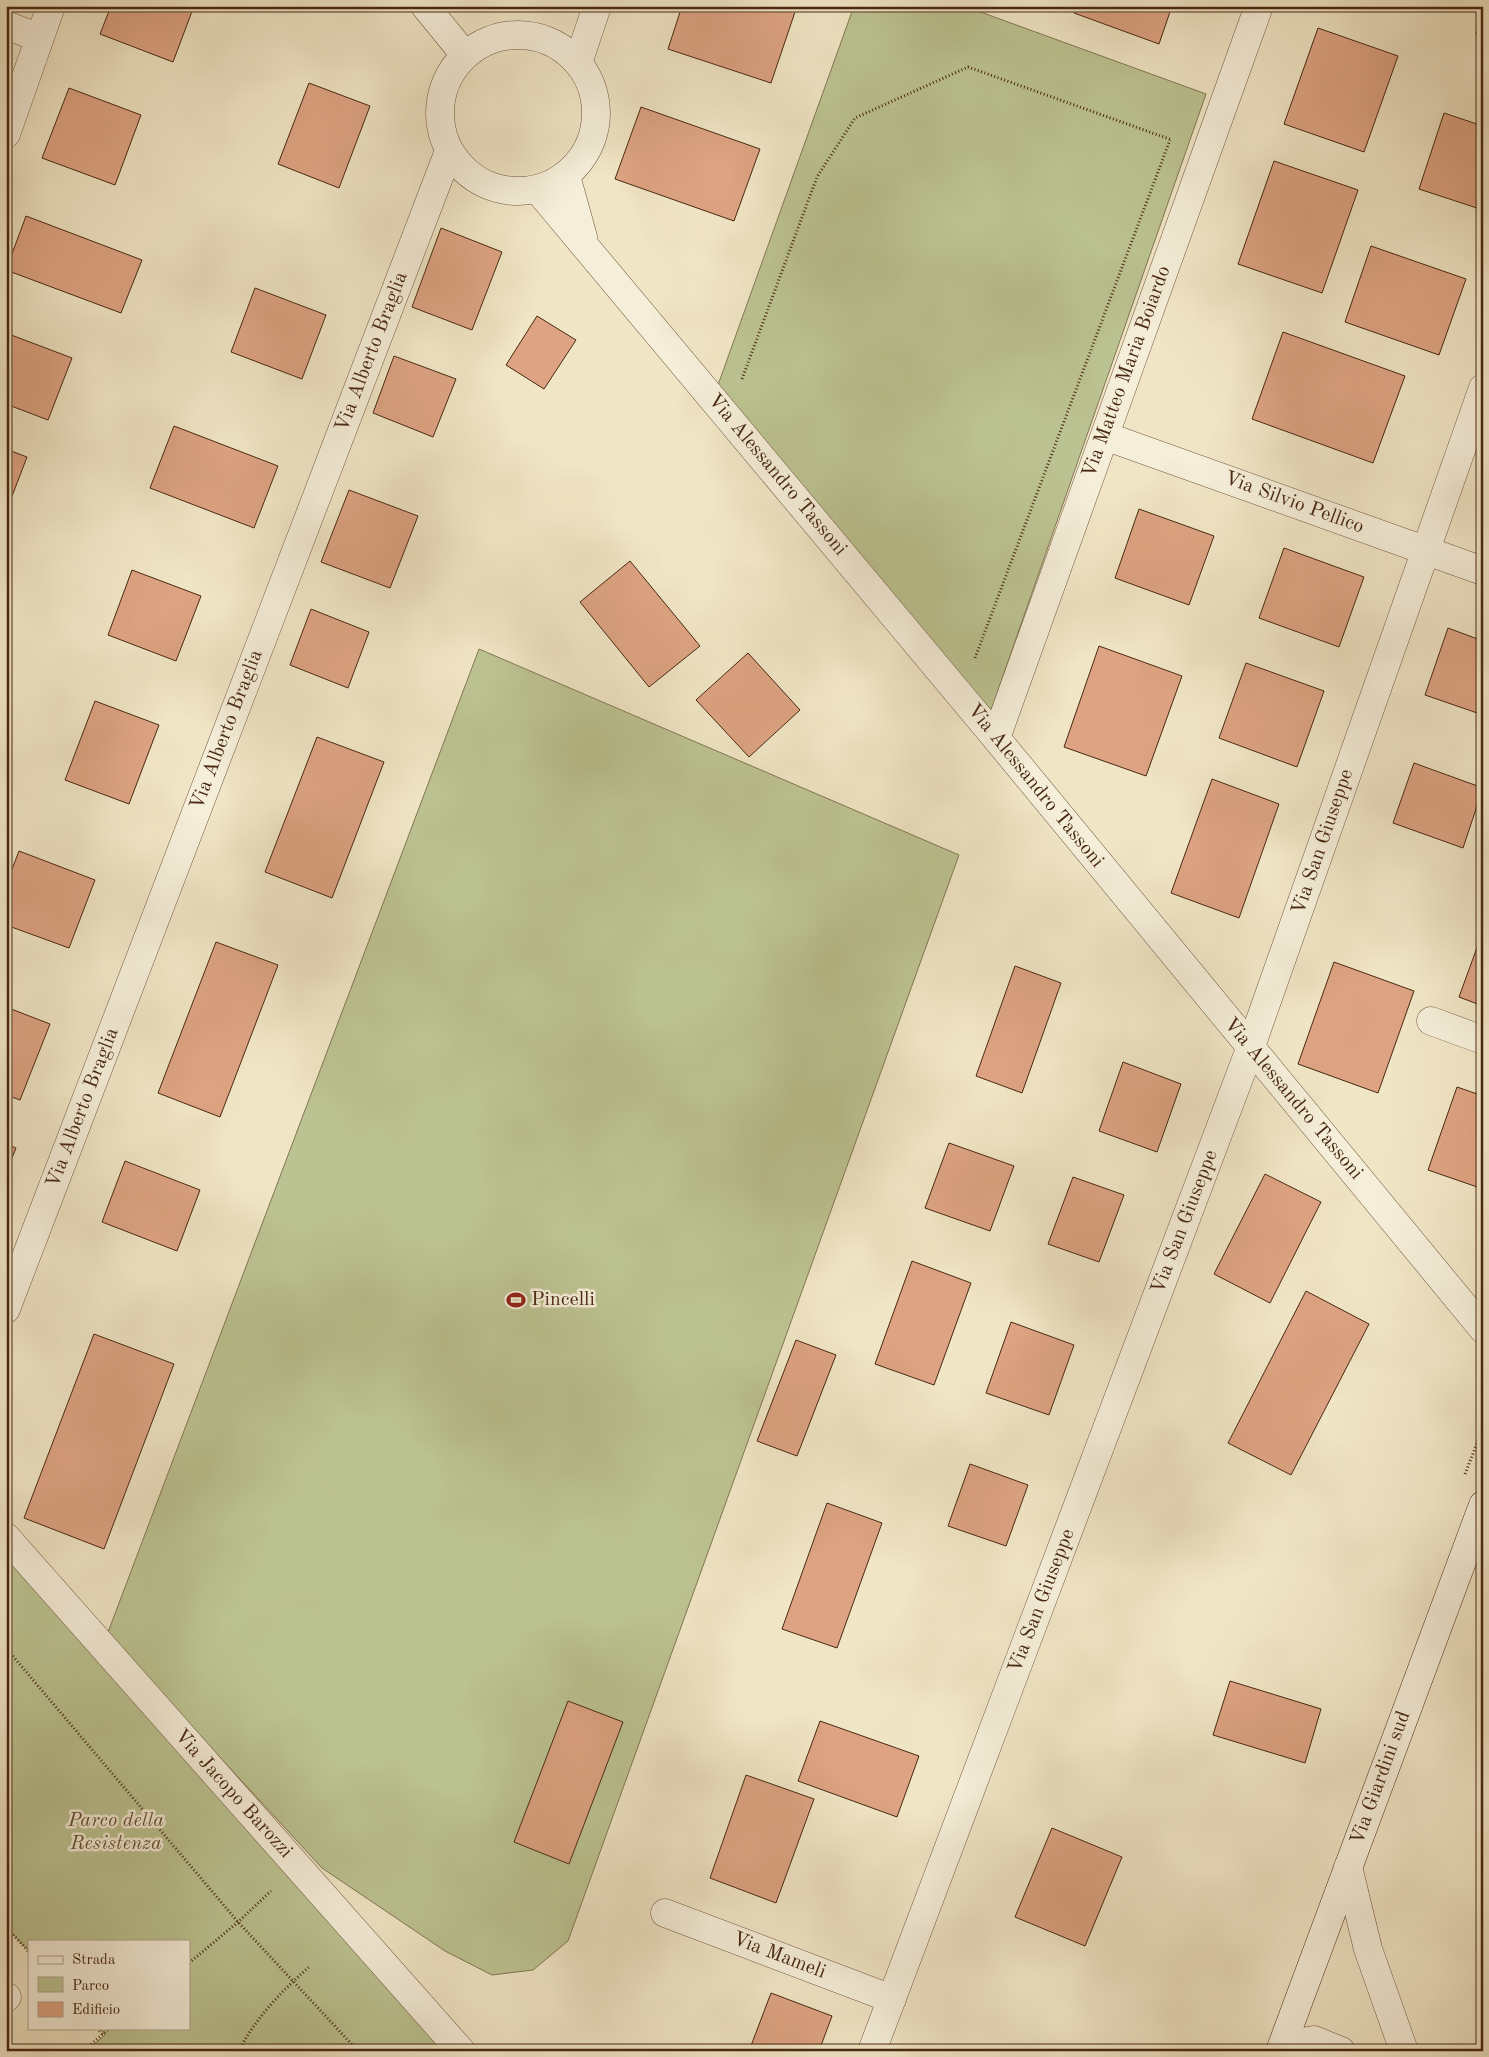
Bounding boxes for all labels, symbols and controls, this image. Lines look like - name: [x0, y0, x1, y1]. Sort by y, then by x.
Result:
- street label: Via Matteo Maria Boiardo: [1079, 263, 1175, 481]
- street label: Via Alberto Braglia: [332, 269, 412, 435]
- street label: Via Alessandro Tassoni: [704, 390, 850, 560]
- street label: Via Silvio Pellico: [1222, 469, 1366, 537]
- street label: Via Alberto Braglia: [187, 647, 267, 813]
- street label: Via Alessandro Tassoni: [963, 700, 1107, 872]
- street label: Via San Giuseppe: [1289, 767, 1357, 917]
- street label: Via Alessandro Tassoni: [1220, 1014, 1366, 1184]
- street label: Via Alberto Braglia: [43, 1025, 123, 1191]
- street label: Via San Giuseppe: [1148, 1147, 1222, 1297]
- sports icon: Pincelli: [505, 1289, 527, 1311]
- place label: Pincelli: [531, 1290, 595, 1310]
- street label: Via San Giuseppe: [1005, 1526, 1079, 1676]
- street label: Via Giardini sud: [1348, 1708, 1414, 1848]
- street label: Via Jacopo Barozzi: [170, 1726, 296, 1862]
- park label: Parco della Resistenza: [67, 1811, 164, 1854]
- street label: Via Mameli: [730, 1929, 828, 1983]
- legend: [28, 1940, 190, 2030]
- text: Strada: [72, 1953, 116, 1968]
- text: Parco: [72, 1979, 109, 1994]
- text: Edificio: [72, 2003, 120, 2018]

